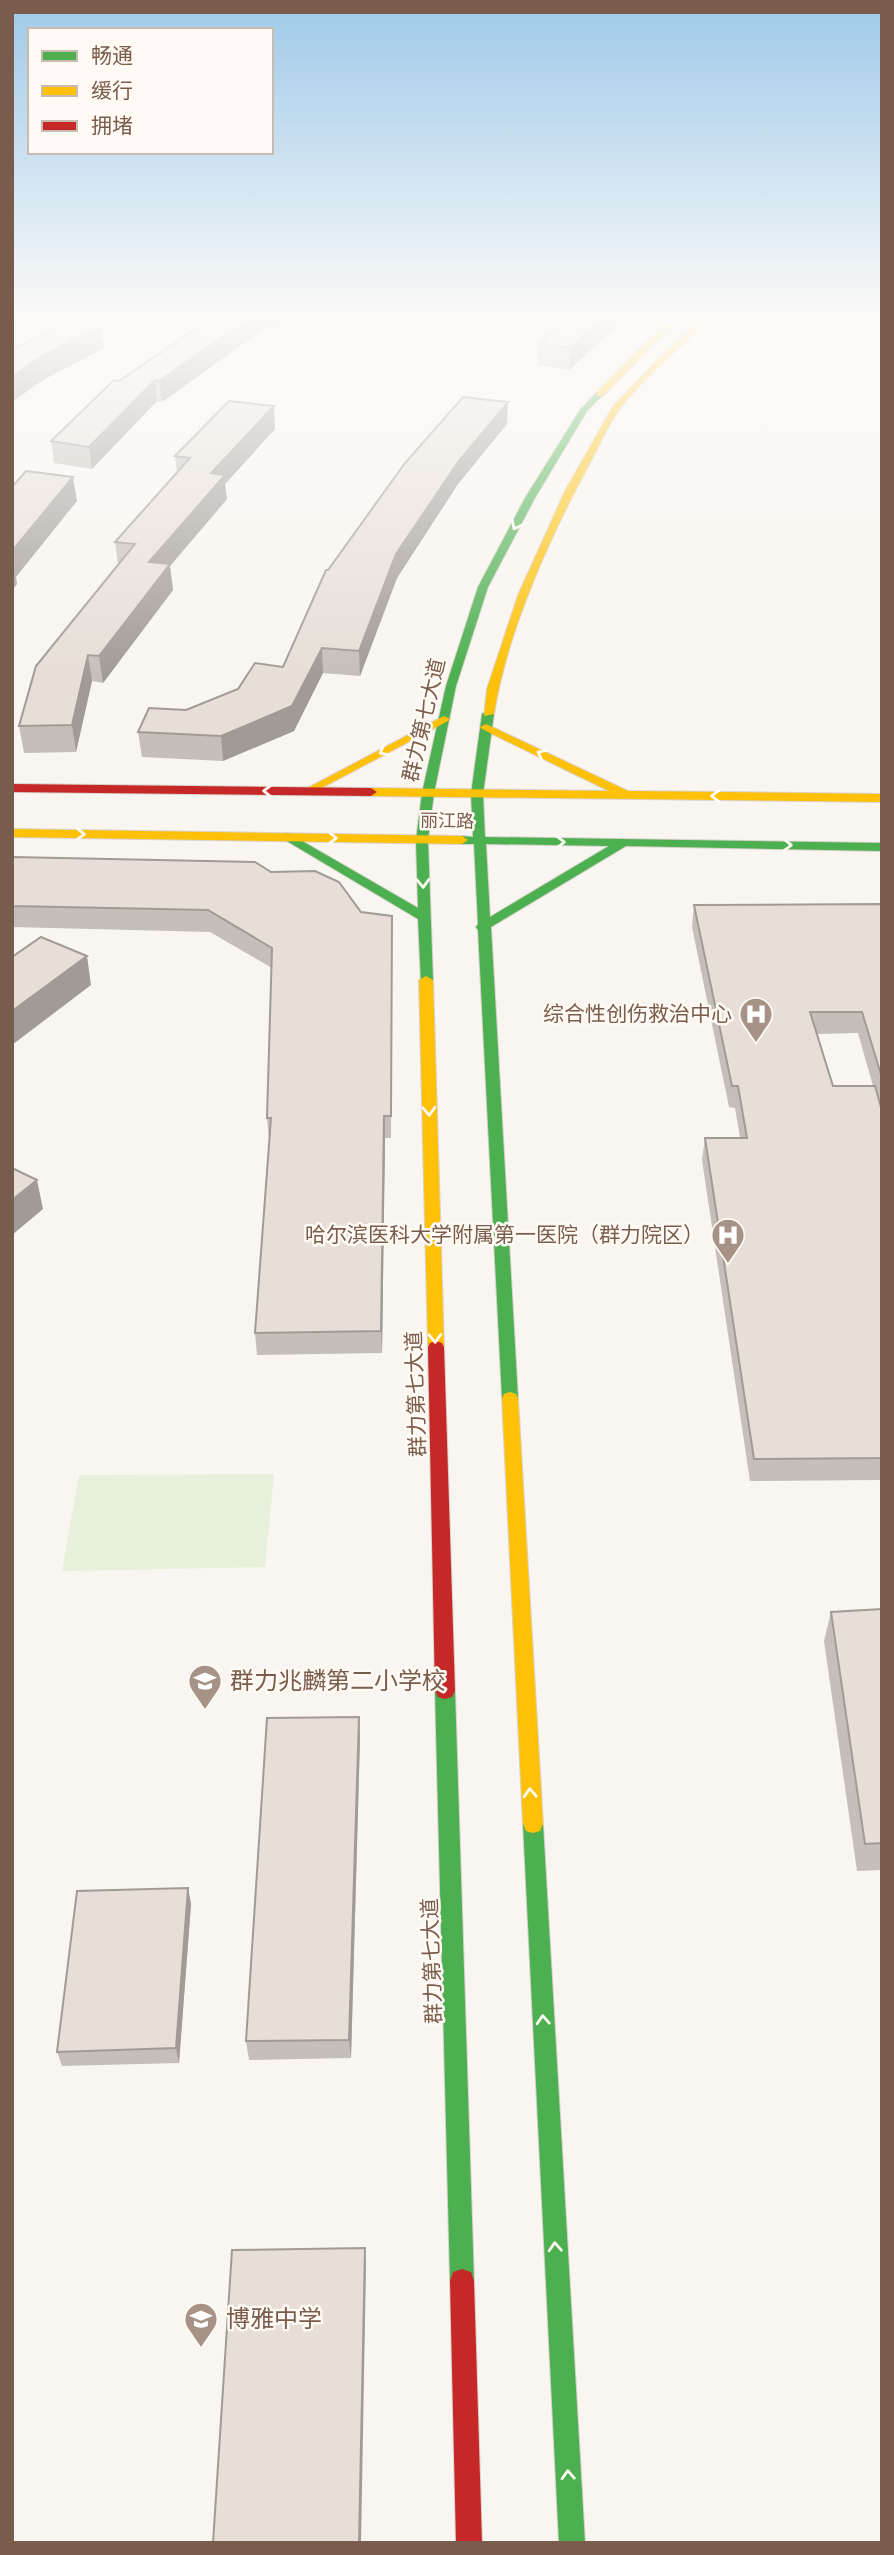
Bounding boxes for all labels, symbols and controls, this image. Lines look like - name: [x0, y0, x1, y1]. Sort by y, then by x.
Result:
- legend: [28, 28, 273, 154]
- text: 畅通: [91, 41, 133, 70]
- text: 缓行: [91, 76, 133, 105]
- text: 拥堵: [91, 111, 133, 140]
- one-way arrow: [511, 518, 524, 530]
- street label: 群力第七大道: [395, 655, 452, 785]
- one-way arrow: [379, 743, 391, 756]
- one-way arrow: [537, 749, 549, 763]
- one-way arrow: [262, 783, 272, 799]
- one-way arrow: [710, 788, 720, 804]
- street label: 丽江路: [420, 808, 474, 833]
- one-way arrow: [76, 826, 86, 842]
- one-way arrow: [328, 830, 338, 846]
- one-way arrow: [555, 834, 566, 850]
- one-way arrow: [783, 837, 793, 853]
- one-way arrow: [415, 878, 430, 889]
- hospital icon: 综合性创伤救治中心: [737, 995, 775, 1044]
- place label: 综合性创伤救治中心: [543, 999, 732, 1028]
- one-way arrow: [421, 1106, 437, 1117]
- hospital icon: 哈尔滨医科大学附属第一医院（群力院区）: [709, 1216, 747, 1265]
- place label: 哈尔滨医科大学附属第一医院（群力院区）: [305, 1220, 704, 1249]
- street label: 群力第七大道: [399, 1331, 432, 1457]
- one-way arrow: [428, 1333, 443, 1344]
- school or university icon: 群力兆麟第二小学校: [186, 1662, 224, 1711]
- place label: 群力兆麟第二小学校: [230, 1664, 446, 1696]
- one-way arrow: [523, 1787, 538, 1798]
- street label: 群力第七大道: [415, 1898, 448, 2024]
- one-way arrow: [535, 2015, 550, 2026]
- one-way arrow: [548, 2242, 563, 2253]
- school or university icon: 博雅中学: [182, 2300, 220, 2349]
- place label: 博雅中学: [226, 2302, 322, 2334]
- one-way arrow: [561, 2469, 576, 2480]

